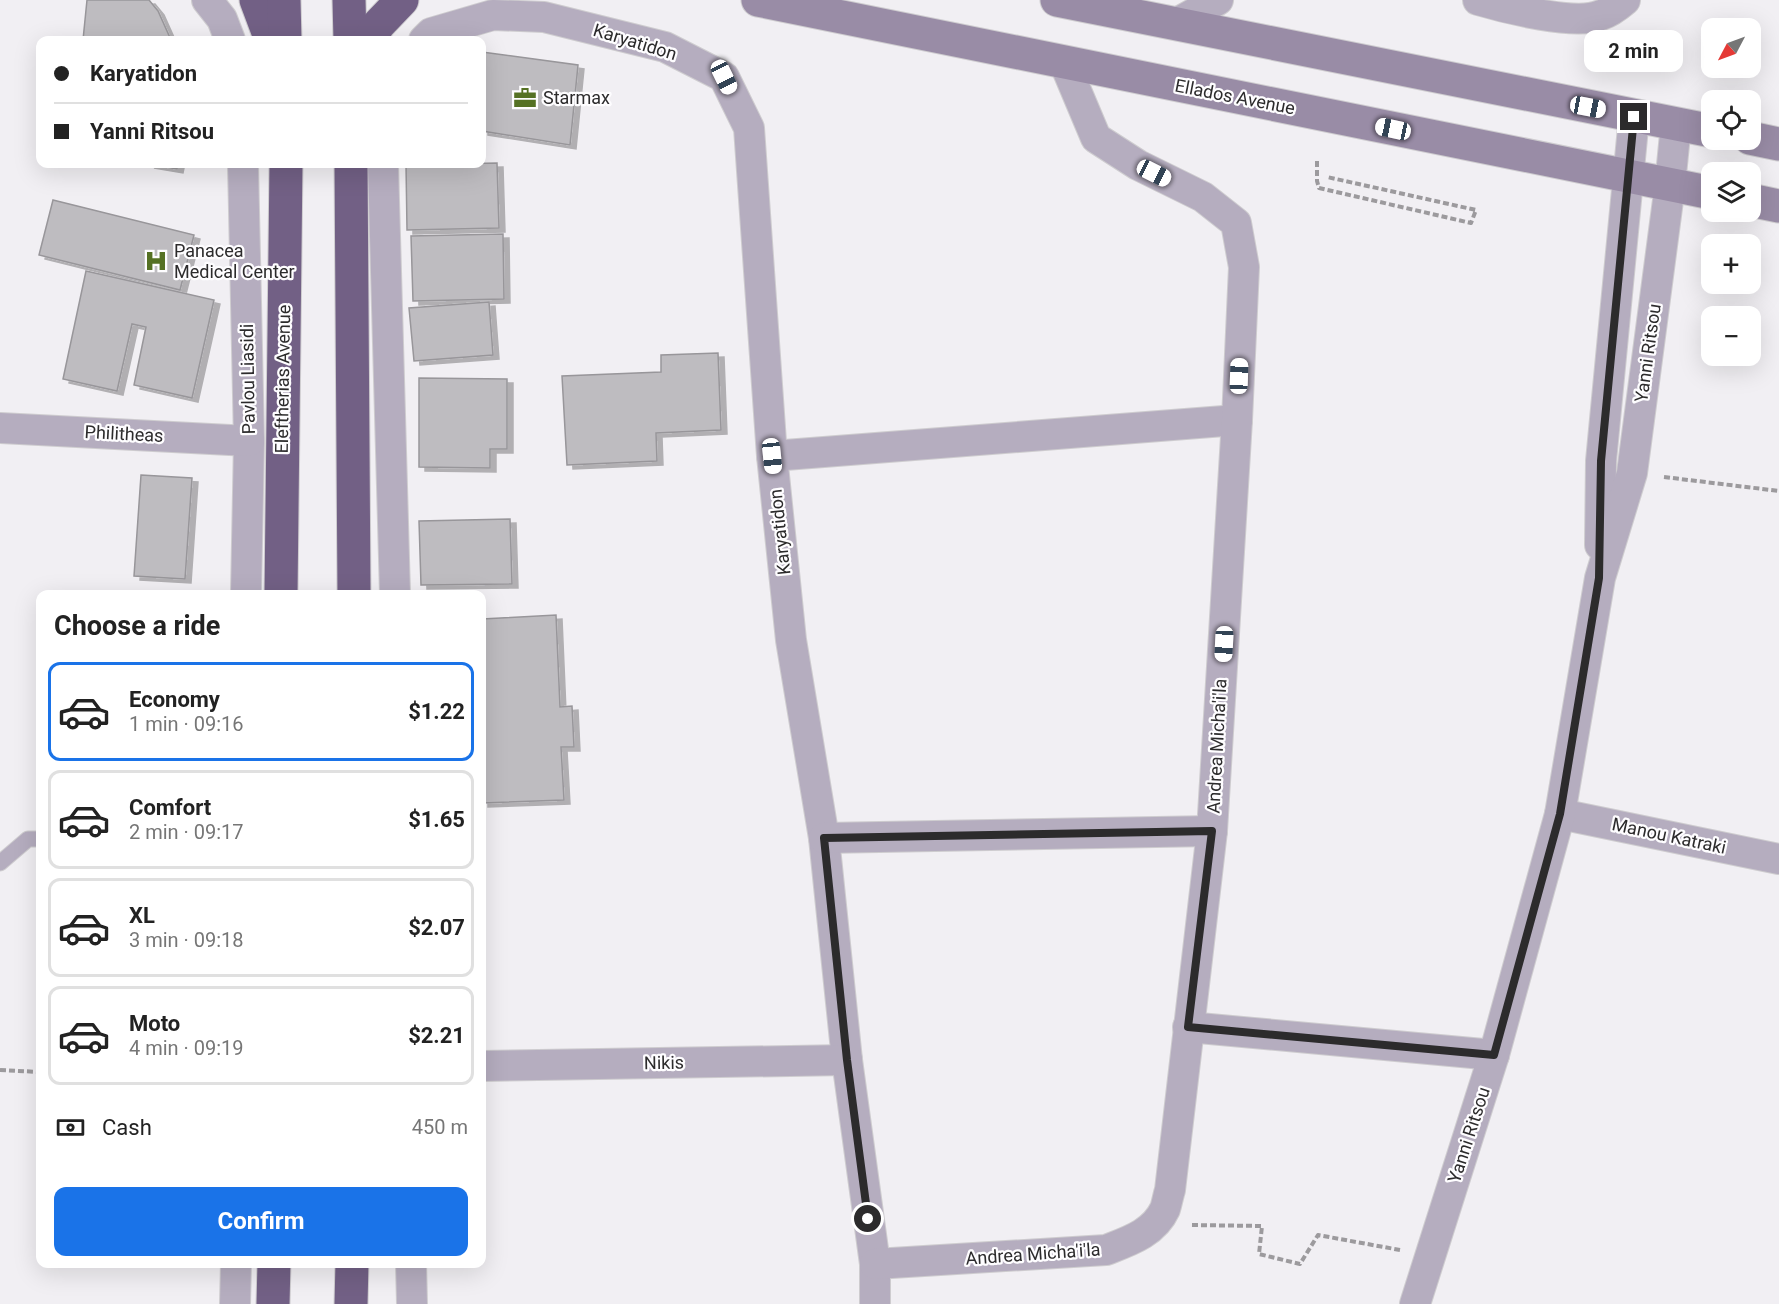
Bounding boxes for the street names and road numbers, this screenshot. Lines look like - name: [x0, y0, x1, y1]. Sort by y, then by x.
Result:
- street label: Karyatidon: [591, 19, 679, 64]
- street label: Ellados Avenue: [1173, 75, 1297, 118]
- street label: Yanni Ritsou: [1630, 302, 1665, 404]
- street label: Eleftherias Avenue: [271, 304, 294, 453]
- street label: Pavlou Liasidi: [236, 323, 259, 435]
- street label: Philitheas: [84, 421, 164, 446]
- street label: Karyatidon: [765, 488, 794, 576]
- street label: Andrea Micha'i'la: [1202, 678, 1231, 814]
- street label: Manou Katraki: [1610, 813, 1728, 858]
- street label: Nikis: [644, 1052, 684, 1073]
- street label: Yanni Ritsou: [1443, 1084, 1494, 1185]
- street label: Andrea Micha'i'la: [965, 1238, 1101, 1269]

